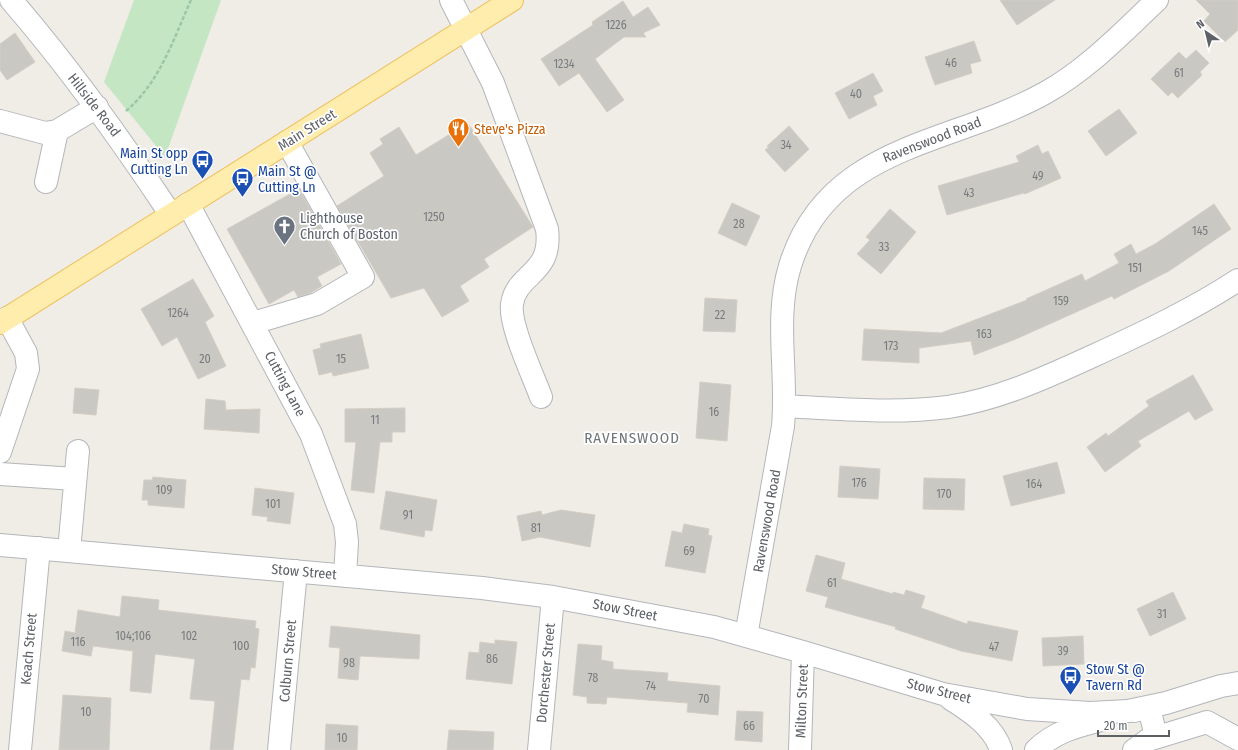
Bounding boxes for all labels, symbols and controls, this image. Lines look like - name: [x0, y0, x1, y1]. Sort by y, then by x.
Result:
- north arrow: [1186, 12, 1226, 52]
- text: N: [1194, 17, 1207, 31]
- house number: 1226: [605, 18, 627, 32]
- house number: 46: [945, 56, 957, 70]
- house number: 1234: [553, 57, 575, 71]
- house number: 61: [1174, 66, 1184, 80]
- street label: Hillside Road: [64, 70, 124, 140]
- house number: 40: [850, 87, 862, 101]
- street label: Main Street: [275, 105, 340, 155]
- street label: Ravenswood Road: [880, 113, 984, 167]
- restaurant icon: Steve's Pizza: [446, 116, 472, 149]
- place label: Steve's Pizza: [474, 121, 546, 138]
- house number: 34: [780, 138, 792, 152]
- place label: Main St opp Cutting Ln: [120, 145, 188, 178]
- bus stop icon: Main St opp Cutting Ln: [190, 148, 216, 181]
- place label: Main St @ Cutting Ln: [258, 163, 317, 196]
- bus stop icon: Main St @ Cutting Ln: [230, 166, 256, 199]
- house number: 49: [1032, 169, 1044, 183]
- house number: 43: [963, 186, 975, 200]
- place label: Lighthouse Church of Boston: [300, 210, 398, 243]
- house number: 1250: [423, 210, 445, 224]
- church icon: Lighthouse Church of Boston: [272, 213, 298, 246]
- house number: 28: [733, 217, 745, 231]
- house number: 145: [1192, 224, 1208, 238]
- house number: 33: [879, 240, 889, 254]
- house number: 151: [1128, 261, 1142, 275]
- house number: 159: [1053, 294, 1069, 308]
- house number: 1264: [167, 306, 189, 320]
- house number: 22: [715, 308, 725, 322]
- house number: 163: [976, 327, 992, 341]
- house number: 173: [884, 339, 898, 353]
- street label: Cutting Lane: [261, 348, 309, 420]
- house number: 20: [199, 352, 211, 366]
- house number: 15: [336, 352, 347, 366]
- house number: 16: [709, 405, 719, 419]
- house number: 11: [370, 413, 380, 427]
- district label: RAVENSWOOD: [584, 429, 680, 447]
- street label: Ravenswood Road: [750, 468, 784, 574]
- house number: 176: [851, 476, 867, 490]
- house number: 164: [1026, 477, 1042, 491]
- house number: 109: [156, 483, 173, 497]
- house number: 170: [936, 487, 952, 501]
- house number: 101: [265, 497, 281, 511]
- house number: 91: [403, 508, 413, 522]
- house number: 81: [531, 521, 541, 535]
- house number: 69: [683, 544, 695, 558]
- street label: Stow Street: [271, 561, 338, 583]
- house number: 61: [827, 576, 837, 590]
- street label: Stow Street: [591, 595, 659, 625]
- house number: 31: [1157, 607, 1167, 621]
- street label: Keach Street: [17, 612, 41, 686]
- street label: Colburn Street: [276, 619, 300, 703]
- street label: Dorchester Street: [533, 622, 559, 724]
- house number: 104;106: [115, 629, 151, 643]
- house number: 102: [181, 629, 197, 643]
- house number: 116: [70, 635, 86, 649]
- house number: 100: [232, 639, 250, 653]
- house number: 47: [989, 640, 999, 654]
- house number: 39: [1057, 644, 1069, 658]
- house number: 86: [486, 652, 498, 666]
- house number: 98: [343, 656, 355, 670]
- place label: Stow St @ Tavern Rd: [1086, 661, 1145, 694]
- street label: Milton Street: [792, 663, 812, 738]
- bus stop icon: Stow St @ Tavern Rd: [1057, 664, 1083, 697]
- house number: 78: [588, 671, 598, 685]
- street label: Stow Street: [905, 675, 973, 707]
- house number: 74: [646, 679, 656, 693]
- house number: 70: [699, 692, 709, 706]
- house number: 10: [81, 705, 91, 719]
- scale bar: [1098, 712, 1169, 738]
- house number: 66: [743, 719, 755, 733]
- text: 20 m: [1104, 719, 1128, 733]
- house number: 10: [337, 731, 347, 745]

